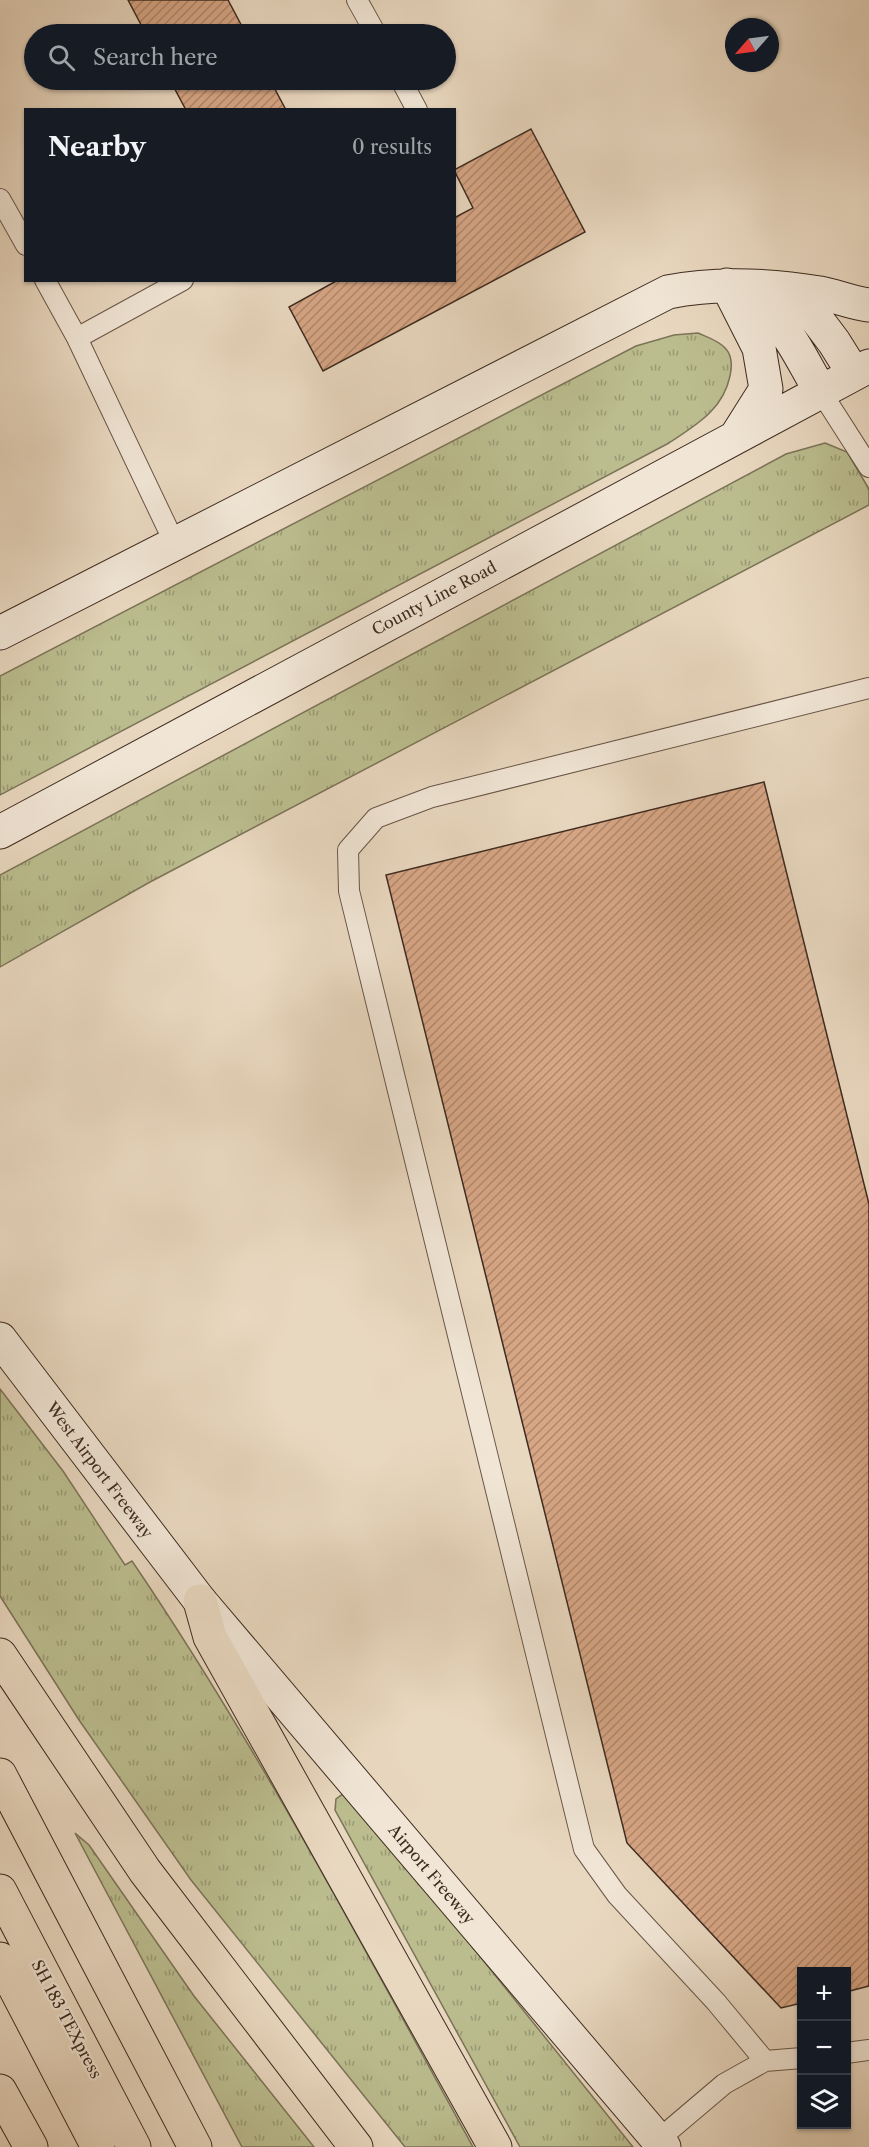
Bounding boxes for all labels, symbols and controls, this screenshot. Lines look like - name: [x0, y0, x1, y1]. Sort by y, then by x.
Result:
- north arrow: [725, 18, 779, 72]
- search box: [24, 24, 456, 90]
- icon: search: [45, 41, 78, 74]
- text: Search here: [93, 44, 218, 71]
- text: Nearby: [48, 131, 146, 163]
- text: 0 results: [352, 135, 432, 159]
- street label: County Line Road: [368, 557, 500, 639]
- street label: West Airport Freeway: [42, 1397, 158, 1543]
- street label: Airport Freeway: [384, 1819, 480, 1929]
- street label: SH 183 TEXpress: [27, 1956, 107, 2082]
- map controls: [797, 1967, 851, 2129]
- button: +: [797, 1967, 851, 2021]
- button: −: [797, 2021, 851, 2075]
- button: layers: [797, 2075, 851, 2129]

